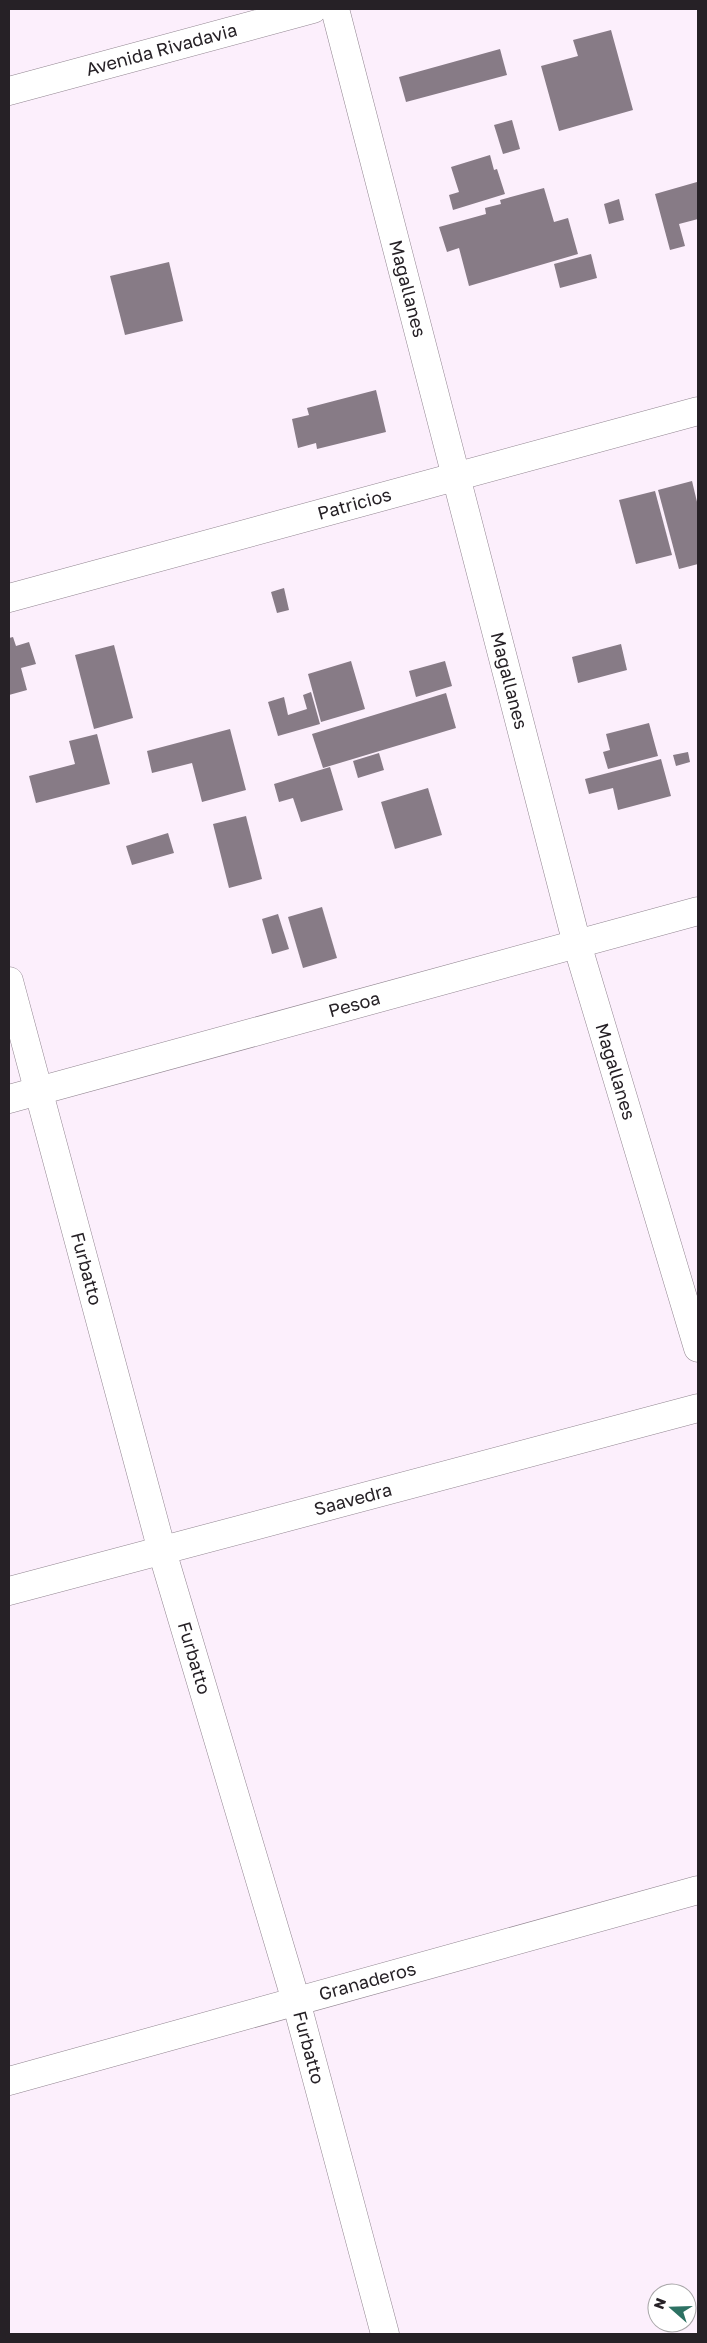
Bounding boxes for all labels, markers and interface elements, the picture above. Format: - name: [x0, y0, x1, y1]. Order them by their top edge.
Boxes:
- street label: Avenida Rivadavia: [83, 18, 239, 80]
- street label: Magallanes: [385, 238, 432, 340]
- street label: Patricios: [315, 483, 394, 524]
- street label: Magallanes: [487, 630, 533, 732]
- street label: Pesoa: [326, 986, 382, 1021]
- street label: Magallanes: [591, 1020, 641, 1122]
- street label: Furbatto: [67, 1230, 108, 1308]
- street label: Saavedra: [311, 1478, 394, 1520]
- street label: Furbatto: [174, 1619, 216, 1697]
- street label: Granaderos: [316, 1957, 418, 2005]
- street label: Furbatto: [289, 2008, 330, 2086]
- north arrow: [647, 2283, 697, 2333]
- text: N: [650, 2295, 669, 2311]

